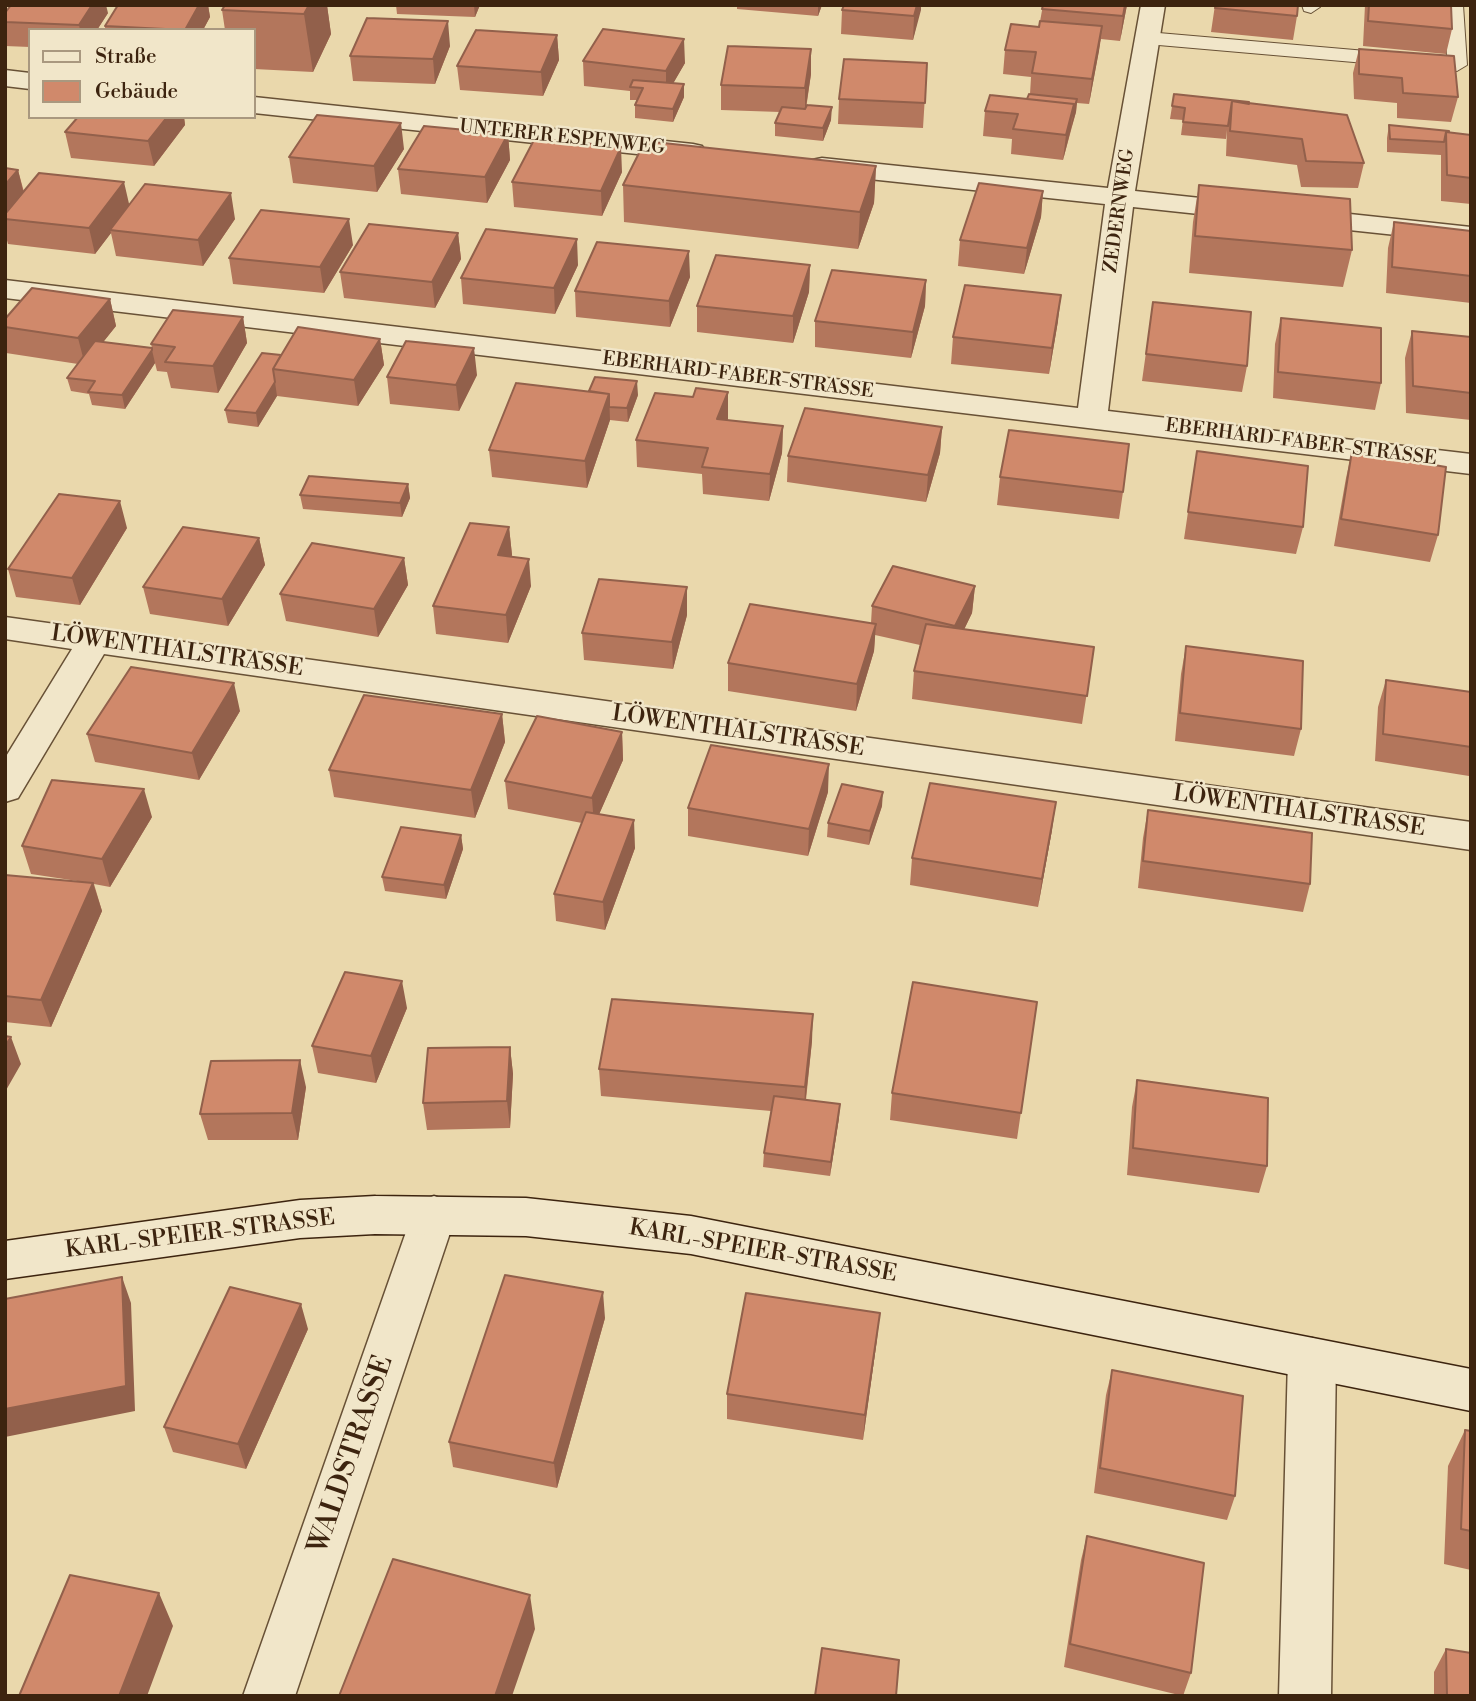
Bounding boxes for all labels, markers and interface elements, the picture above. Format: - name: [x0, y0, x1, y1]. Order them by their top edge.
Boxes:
- legend: [28, 28, 256, 119]
- text: Straße: [95, 44, 157, 70]
- text: Gebäude: [95, 79, 178, 105]
- street label: UNTERER ESPENWEG: [458, 116, 666, 160]
- street label: ZEDERNWEG: [1100, 148, 1140, 274]
- street label: EBERHARD-FABER-STRASSE: [601, 348, 875, 404]
- street label: EBERHARD-FABER-STRASSE: [1164, 415, 1438, 471]
- street label: LÖWENTHALSTRASSE: [49, 621, 305, 683]
- street label: LÖWENTHALSTRASSE: [610, 701, 866, 763]
- street label: LÖWENTHALSTRASSE: [1171, 781, 1427, 843]
- street label: KARL-SPEIER-STRASSE: [64, 1205, 336, 1265]
- street label: KARL-SPEIER-STRASSE: [627, 1215, 899, 1289]
- street label: WALDSTRASSE: [302, 1351, 402, 1559]

